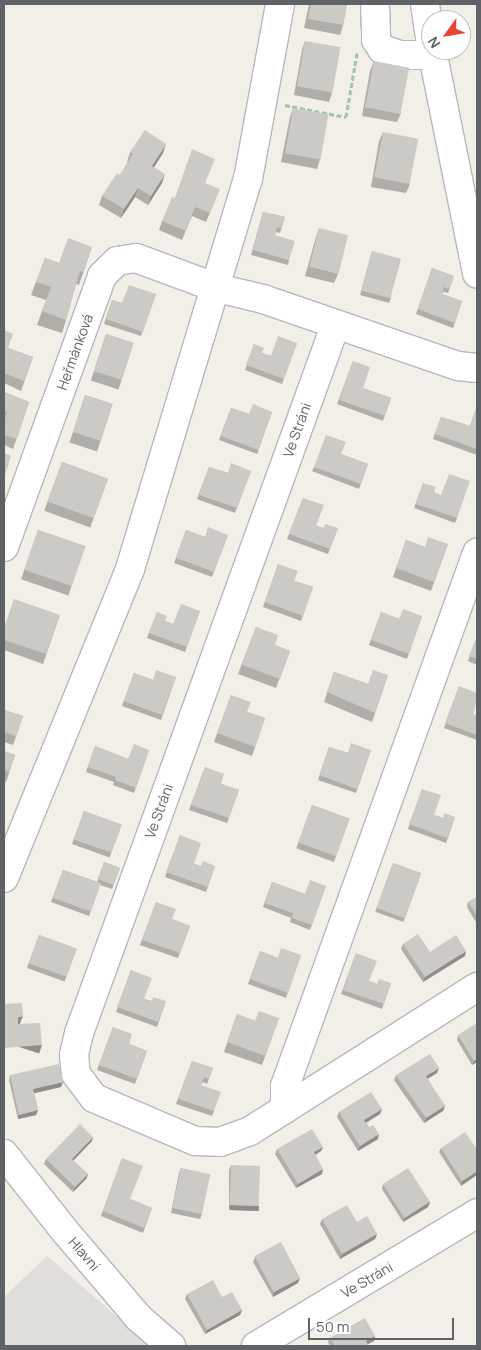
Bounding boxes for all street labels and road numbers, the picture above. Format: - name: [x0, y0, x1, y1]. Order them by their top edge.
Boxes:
- street label: Heřmánková: [53, 312, 97, 392]
- street label: Ve Stráni: [279, 400, 315, 460]
- street label: Ve Stráni: [141, 781, 177, 841]
- street label: Hlavní: [65, 1234, 103, 1274]
- street label: Ve Stráni: [338, 1258, 396, 1302]

